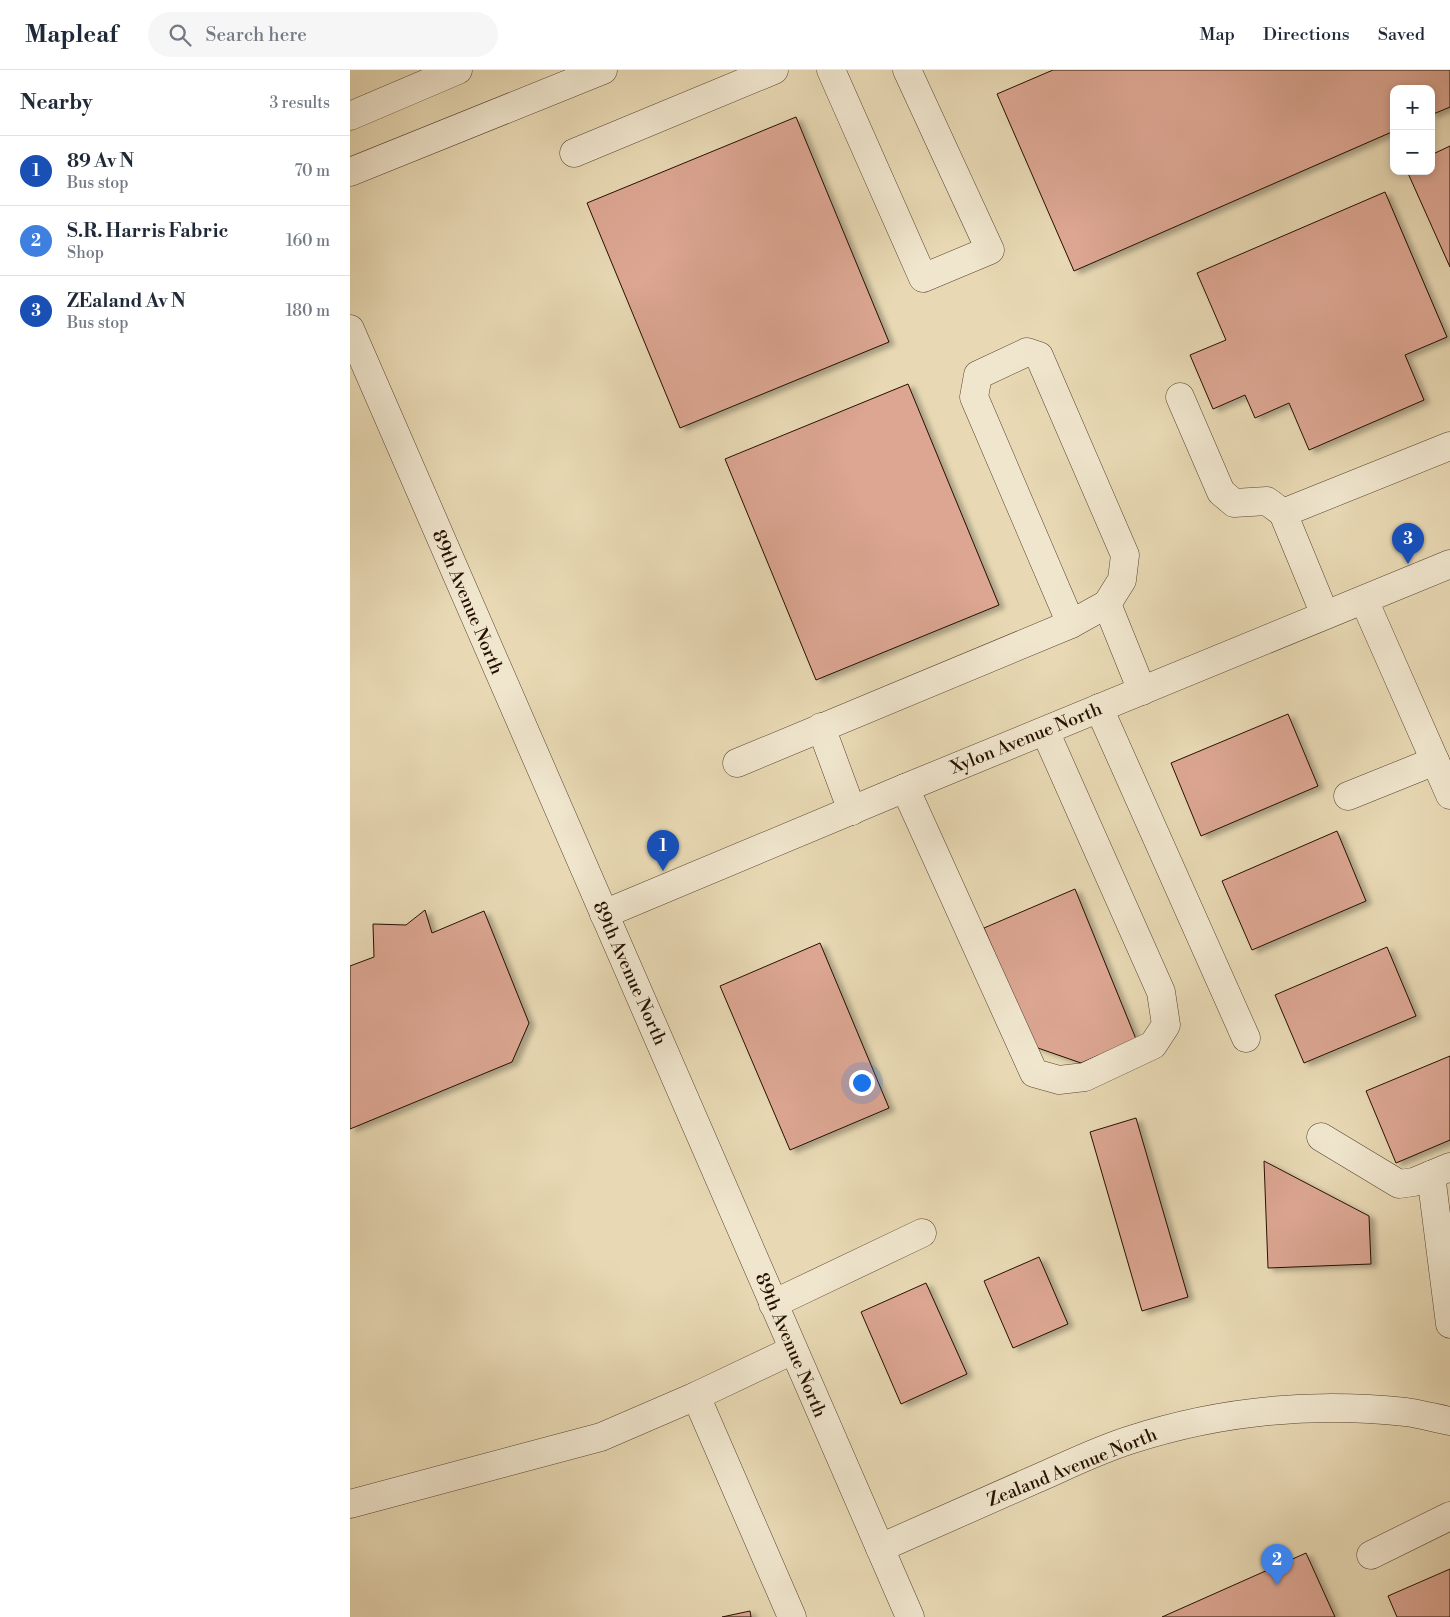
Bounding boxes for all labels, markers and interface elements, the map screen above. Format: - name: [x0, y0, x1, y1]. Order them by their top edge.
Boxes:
- search box: [148, 12, 498, 57]
- text: Mapleaf: [25, 20, 118, 50]
- icon: search: [166, 21, 194, 49]
- text: Search here: [206, 23, 307, 47]
- text: Map: [1199, 23, 1235, 46]
- text: Directions: [1263, 23, 1350, 46]
- text: Saved: [1378, 23, 1425, 46]
- map controls: [1390, 85, 1435, 175]
- button: +: [1390, 85, 1435, 130]
- text: Nearby: [20, 90, 93, 116]
- text: 3 results: [269, 93, 330, 113]
- button: −: [1390, 130, 1435, 175]
- text: 89 Av N: [67, 149, 134, 173]
- text: 1: [32, 161, 40, 181]
- text: 70 m: [294, 161, 330, 181]
- text: Bus stop: [67, 173, 129, 193]
- text: S.R. Harris Fabric: [67, 219, 228, 243]
- text: 2: [31, 231, 41, 251]
- text: 160 m: [286, 231, 330, 251]
- text: Shop: [67, 243, 104, 263]
- text: ZEaland Av N: [67, 289, 186, 313]
- text: 3: [31, 301, 41, 321]
- text: 180 m: [286, 301, 330, 321]
- text: Bus stop: [67, 313, 129, 333]
- pin: 3: [1392, 523, 1424, 564]
- street label: 89th Avenue North: [427, 526, 508, 678]
- street label: Xylon Avenue North: [946, 697, 1106, 780]
- pin: 1: [647, 830, 679, 871]
- street label: 89th Avenue North: [588, 898, 672, 1049]
- your location: [849, 1070, 875, 1096]
- street label: 89th Avenue North: [750, 1269, 831, 1421]
- street label: Zealand Avenue North: [984, 1423, 1161, 1512]
- pin: 2: [1261, 1544, 1293, 1585]

